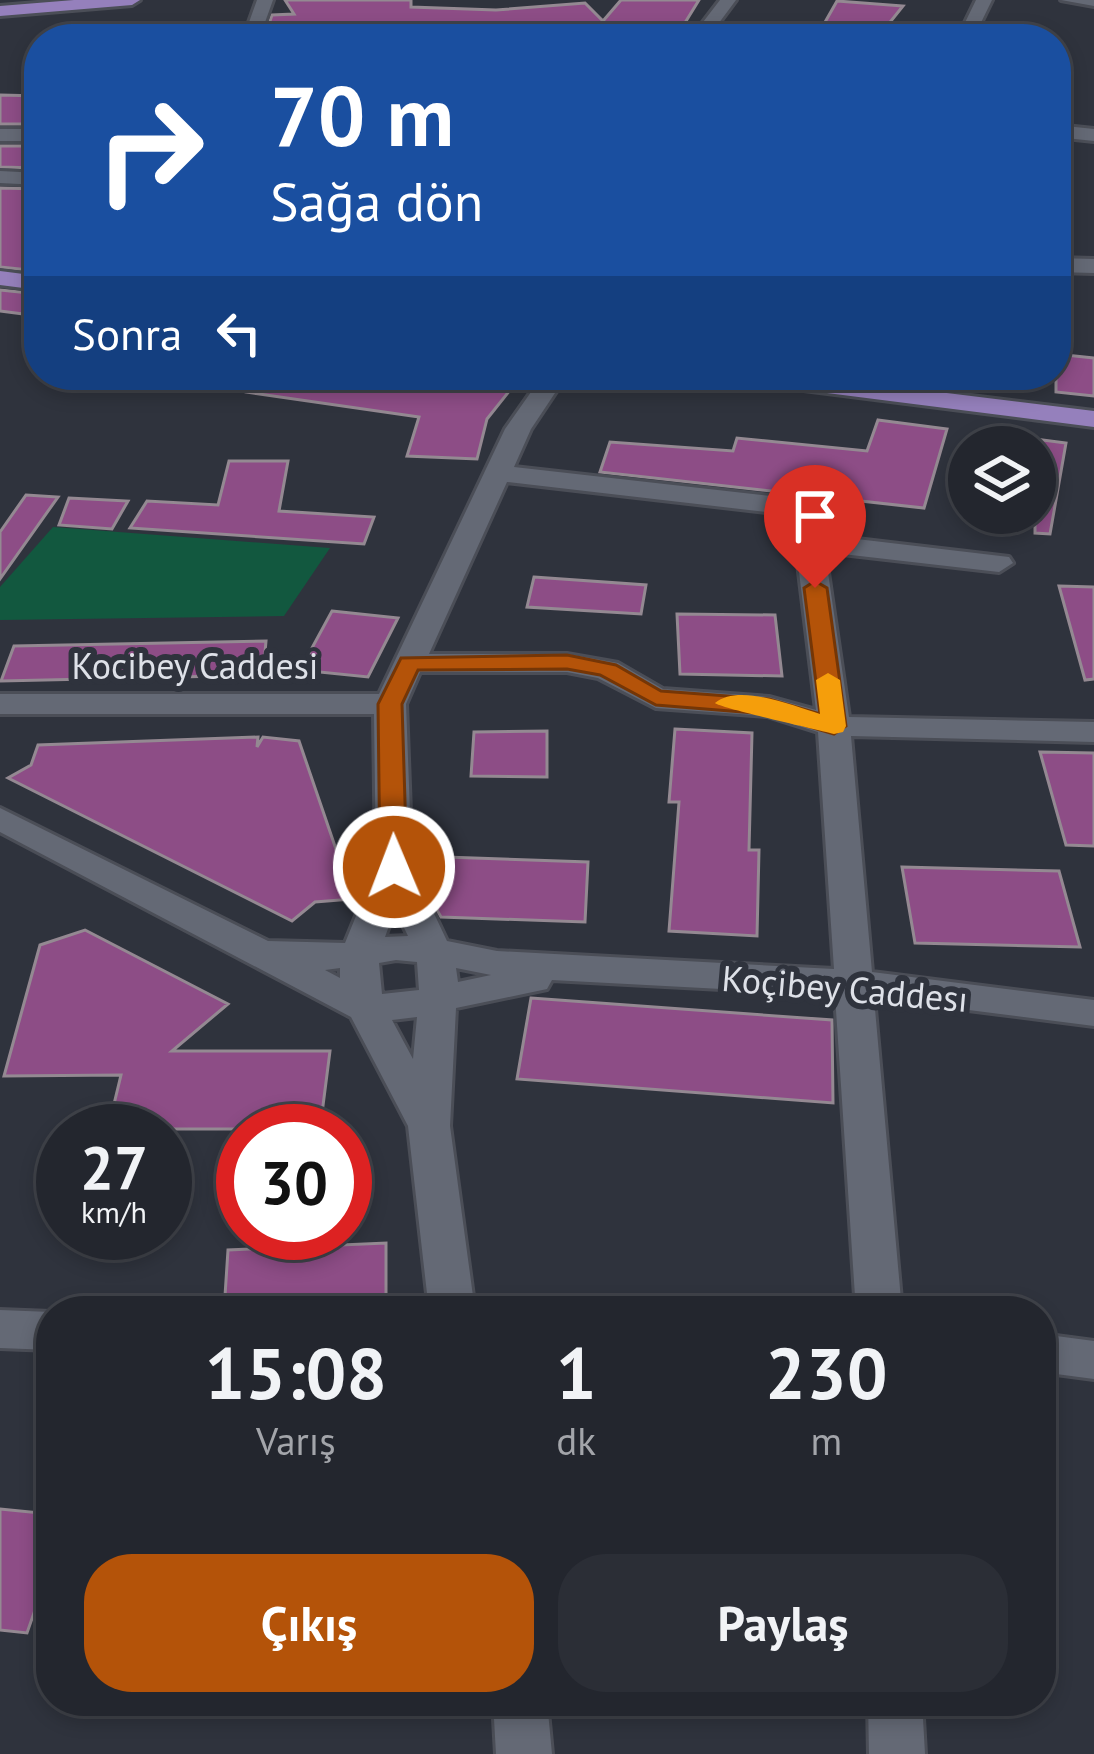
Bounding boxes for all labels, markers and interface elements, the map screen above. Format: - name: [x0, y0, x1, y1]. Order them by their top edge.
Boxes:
- text: 70 m: [270, 60, 454, 169]
- icon: right: [72, 72, 228, 228]
- text: Sağa dön: [270, 166, 483, 236]
- icon: left: [206, 300, 272, 366]
- text: Sonra: [72, 304, 182, 362]
- map controls: [948, 426, 1056, 534]
- button: layers: [948, 426, 1056, 534]
- pin: [764, 465, 866, 588]
- icon: arrive: [782, 483, 848, 549]
- street label: Kocibey Caddesi: [71, 642, 319, 689]
- position arrow: [331, 804, 457, 930]
- street label: Koçibey Caddesı: [720, 954, 970, 1022]
- speed limit sign: 30: [216, 1104, 372, 1260]
- text: 27: [80, 1128, 148, 1206]
- text: km/h: [81, 1192, 147, 1231]
- text: 15:08: [205, 1326, 387, 1419]
- text: 1: [556, 1326, 597, 1419]
- text: 230: [765, 1326, 887, 1419]
- text: Varış: [256, 1415, 336, 1466]
- text: dk: [556, 1415, 596, 1466]
- text: m: [810, 1415, 842, 1466]
- button: Çıkış: [84, 1554, 534, 1692]
- button: Paylaş: [558, 1554, 1008, 1692]

